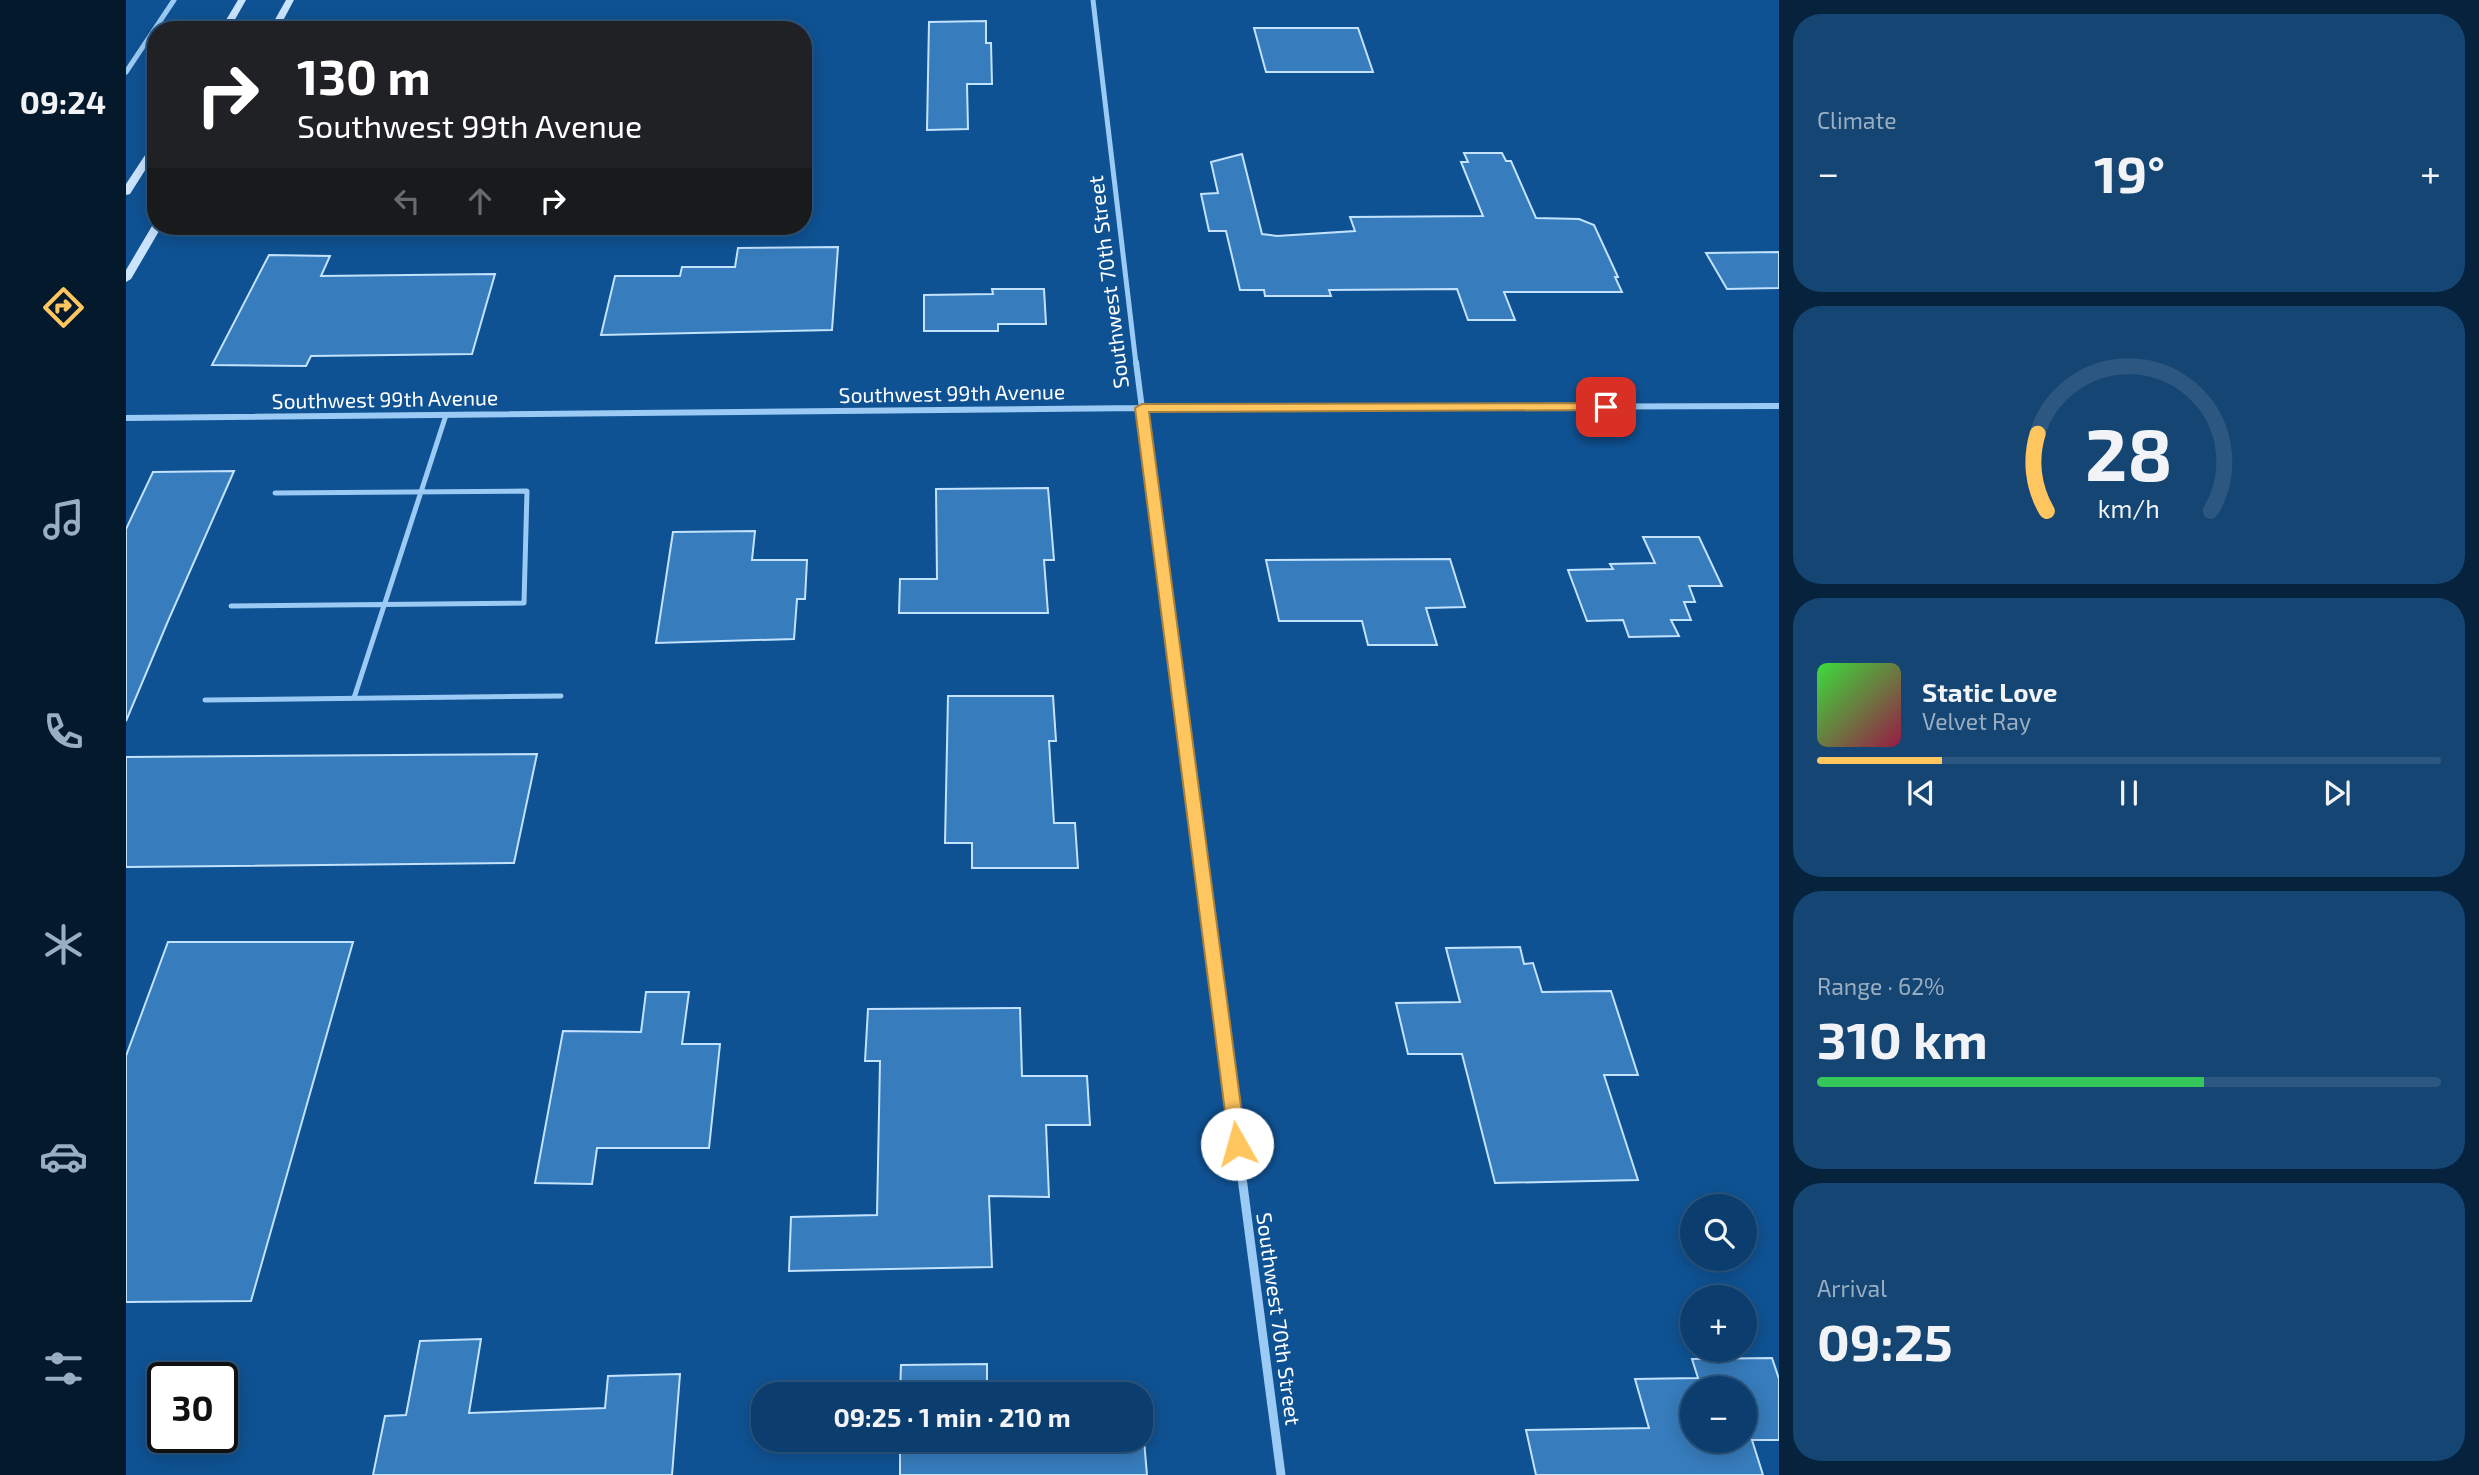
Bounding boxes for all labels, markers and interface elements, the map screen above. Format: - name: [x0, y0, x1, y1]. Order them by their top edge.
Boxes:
- text: 130 m: [297, 46, 431, 105]
- icon: right: [182, 49, 273, 140]
- text: 09:24: [20, 82, 106, 120]
- text: Southwest 99th Avenue: [297, 106, 642, 144]
- text: Climate: [1817, 106, 1897, 134]
- text: 19°: [2094, 141, 2165, 203]
- text: −: [1817, 149, 1839, 195]
- text: +: [2420, 149, 2441, 195]
- street label: Southwest 70th Street: [1082, 174, 1133, 390]
- icon: left: [388, 182, 426, 220]
- icon: ahead: [461, 182, 499, 220]
- icon: right: [534, 182, 572, 220]
- icon: directions: [39, 283, 88, 332]
- pin: [1576, 377, 1636, 437]
- street label: Southwest 99th Avenue: [839, 378, 1065, 407]
- street label: Southwest 99th Avenue: [272, 384, 498, 413]
- icon: arrive: [1587, 388, 1625, 426]
- text: 28: [2085, 409, 2173, 497]
- text: km/h: [2098, 493, 2160, 523]
- icon: music: [39, 495, 88, 544]
- text: Static Love: [1922, 676, 2058, 707]
- icon: phone: [39, 707, 88, 756]
- text: Velvet Ray: [1922, 707, 2031, 735]
- icon: previous: [1902, 774, 1940, 812]
- icon: pause: [2110, 774, 2148, 812]
- icon: next: [2318, 774, 2356, 812]
- icon: climate: [39, 920, 88, 969]
- text: Range · 62%: [1817, 972, 1945, 1000]
- text: 310 km: [1817, 1007, 1988, 1069]
- position arrow: [1200, 1107, 1274, 1181]
- icon: car: [39, 1132, 88, 1181]
- map controls: [1680, 1194, 1757, 1453]
- button: search: [1680, 1194, 1757, 1271]
- street label: Southwest 70th Street: [1252, 1211, 1307, 1427]
- text: Arrival: [1817, 1274, 1887, 1302]
- button: +: [1680, 1285, 1757, 1362]
- text: 09:25: [1817, 1309, 1953, 1371]
- icon: filters: [39, 1344, 88, 1393]
- speed limit sign: 30: [147, 1362, 238, 1453]
- button: −: [1680, 1376, 1757, 1453]
- text: 09:25 · 1 min · 210 m: [833, 1401, 1071, 1432]

